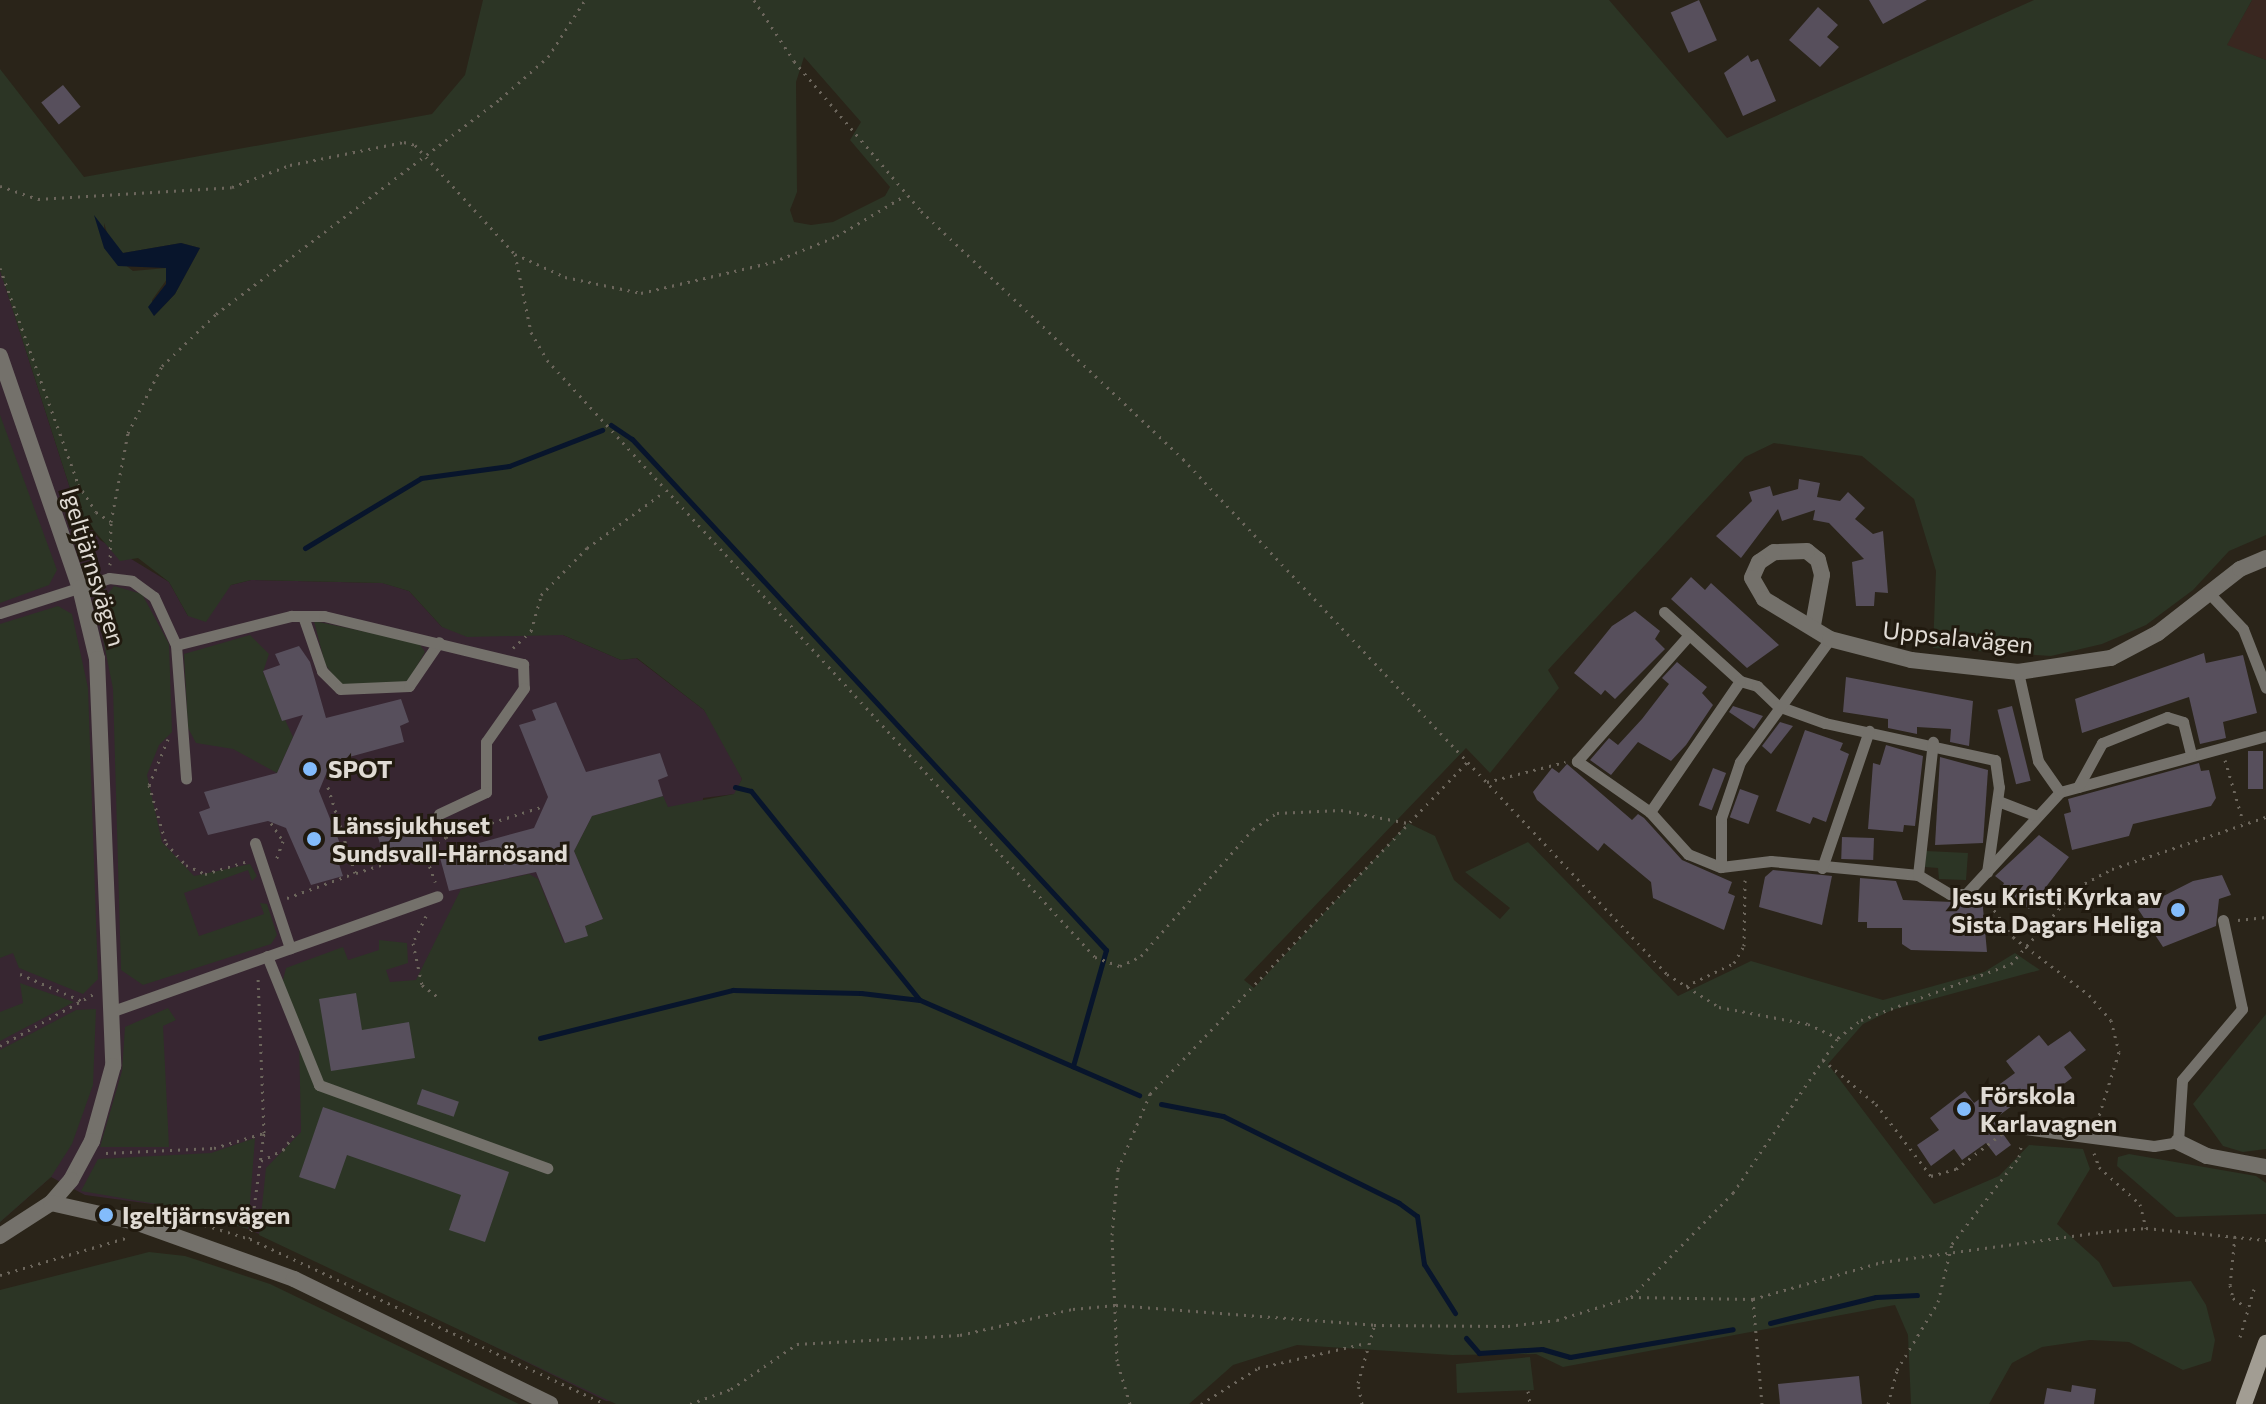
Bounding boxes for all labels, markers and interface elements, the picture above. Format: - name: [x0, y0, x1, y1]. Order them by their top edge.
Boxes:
- street label: Igeltjärnsvägen: [56, 484, 132, 650]
- street label: Uppsalavägen: [1881, 615, 2035, 659]
- place label: SPOT: [328, 755, 393, 783]
- marker: SPOT: [299, 758, 321, 780]
- place label: Länssjukhuset Sundsvall-Härnösand: [332, 811, 568, 867]
- marker: Länssjukhuset Sundsvall-Härnösand: [303, 828, 325, 850]
- place label: Jesu Kristi Kyrka av Sista Dagars Heliga: [1951, 882, 2162, 938]
- marker: Jesu Kristi Kyrka av Sista Dagars Heliga: [2169, 901, 2187, 919]
- place label: Förskola Karlavagnen: [1980, 1081, 2117, 1137]
- marker: Förskola Karlavagnen: [1955, 1100, 1973, 1118]
- place label: Igeltjärnsvägen: [122, 1201, 290, 1229]
- marker: Igeltjärnsvägen: [97, 1206, 115, 1224]

